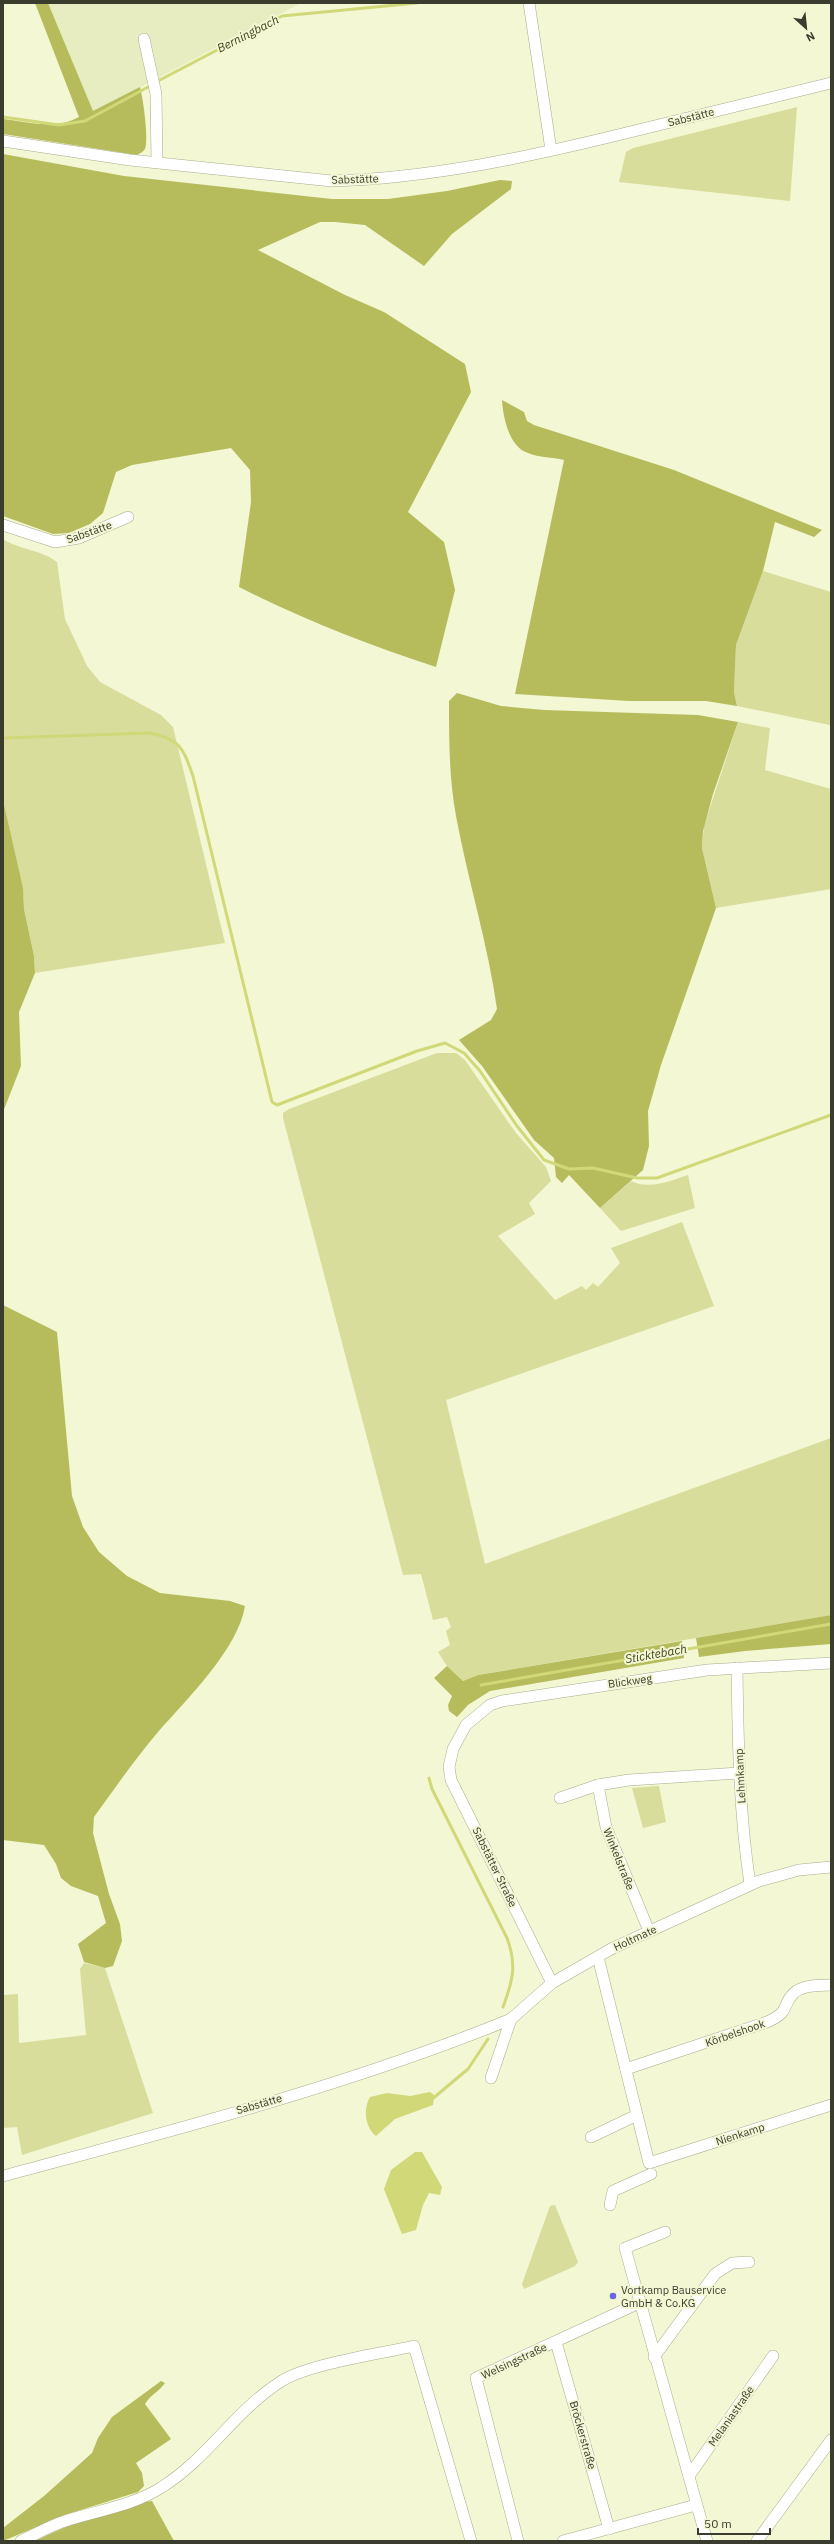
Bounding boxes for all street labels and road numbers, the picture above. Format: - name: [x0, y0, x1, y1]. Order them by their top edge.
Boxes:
- street label: Sabstätte: [666, 104, 716, 130]
- street label: Sabstätte: [331, 171, 379, 187]
- street label: Sabstätte: [64, 518, 114, 546]
- street label: Blickweg: [607, 1671, 653, 1691]
- street label: Lehmkamp: [732, 1748, 748, 1804]
- street label: Sabstätter Straße: [470, 1825, 520, 1909]
- street label: Winkelstraße: [600, 1826, 638, 1892]
- street label: Holtmate: [611, 1922, 659, 1954]
- street label: Körbelshook: [703, 2016, 767, 2050]
- street label: Sabstätte: [234, 2091, 284, 2117]
- street label: Nienkamp: [714, 2120, 766, 2148]
- street label: Welsingstraße: [479, 2340, 549, 2382]
- street label: Melaniastraße: [705, 2383, 757, 2449]
- street label: Bröckerstraße: [567, 2399, 599, 2471]

